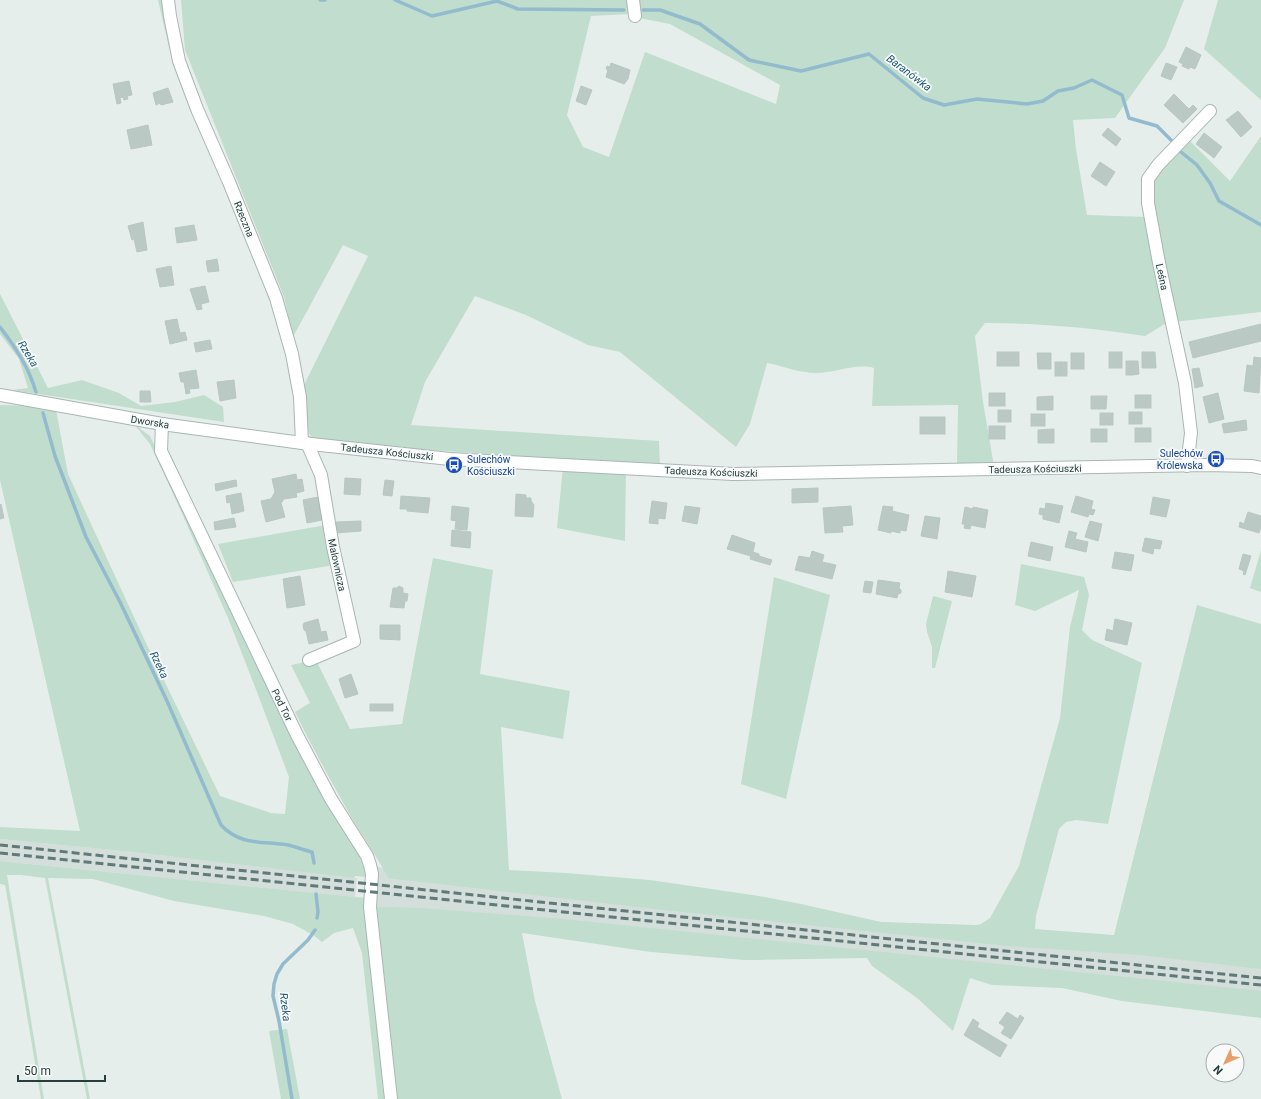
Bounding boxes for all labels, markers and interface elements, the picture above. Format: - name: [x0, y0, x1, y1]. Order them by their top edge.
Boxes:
- water label: Baranówka: [884, 52, 934, 94]
- street label: Rzeczna: [232, 200, 256, 238]
- street label: Leśna: [1154, 263, 1170, 291]
- water label: Rzeka: [15, 338, 41, 370]
- street label: Dworska: [130, 414, 170, 430]
- street label: Tadeusza Kościuszki: [340, 442, 434, 462]
- place label: Sulechów Królewska: [1157, 448, 1203, 471]
- bus stop icon: Sulechów Królewska: [1206, 449, 1226, 469]
- place label: Sulechów Kościuszki: [467, 454, 515, 477]
- bus stop icon: Sulechów Kościuszki: [444, 455, 464, 475]
- street label: Tadeusza Kościuszki: [988, 463, 1082, 475]
- street label: Tadeusza Kościuszki: [664, 465, 758, 479]
- street label: Malownicza: [326, 538, 348, 592]
- water label: Rzeka: [147, 649, 171, 681]
- street label: Pod Tor: [270, 687, 295, 723]
- water label: Rzeka: [277, 992, 293, 1022]
- north arrow: [1205, 1043, 1245, 1083]
- scale bar: [18, 1057, 105, 1083]
- text: N: [1211, 1062, 1226, 1077]
- text: 50 m: [24, 1064, 51, 1078]

